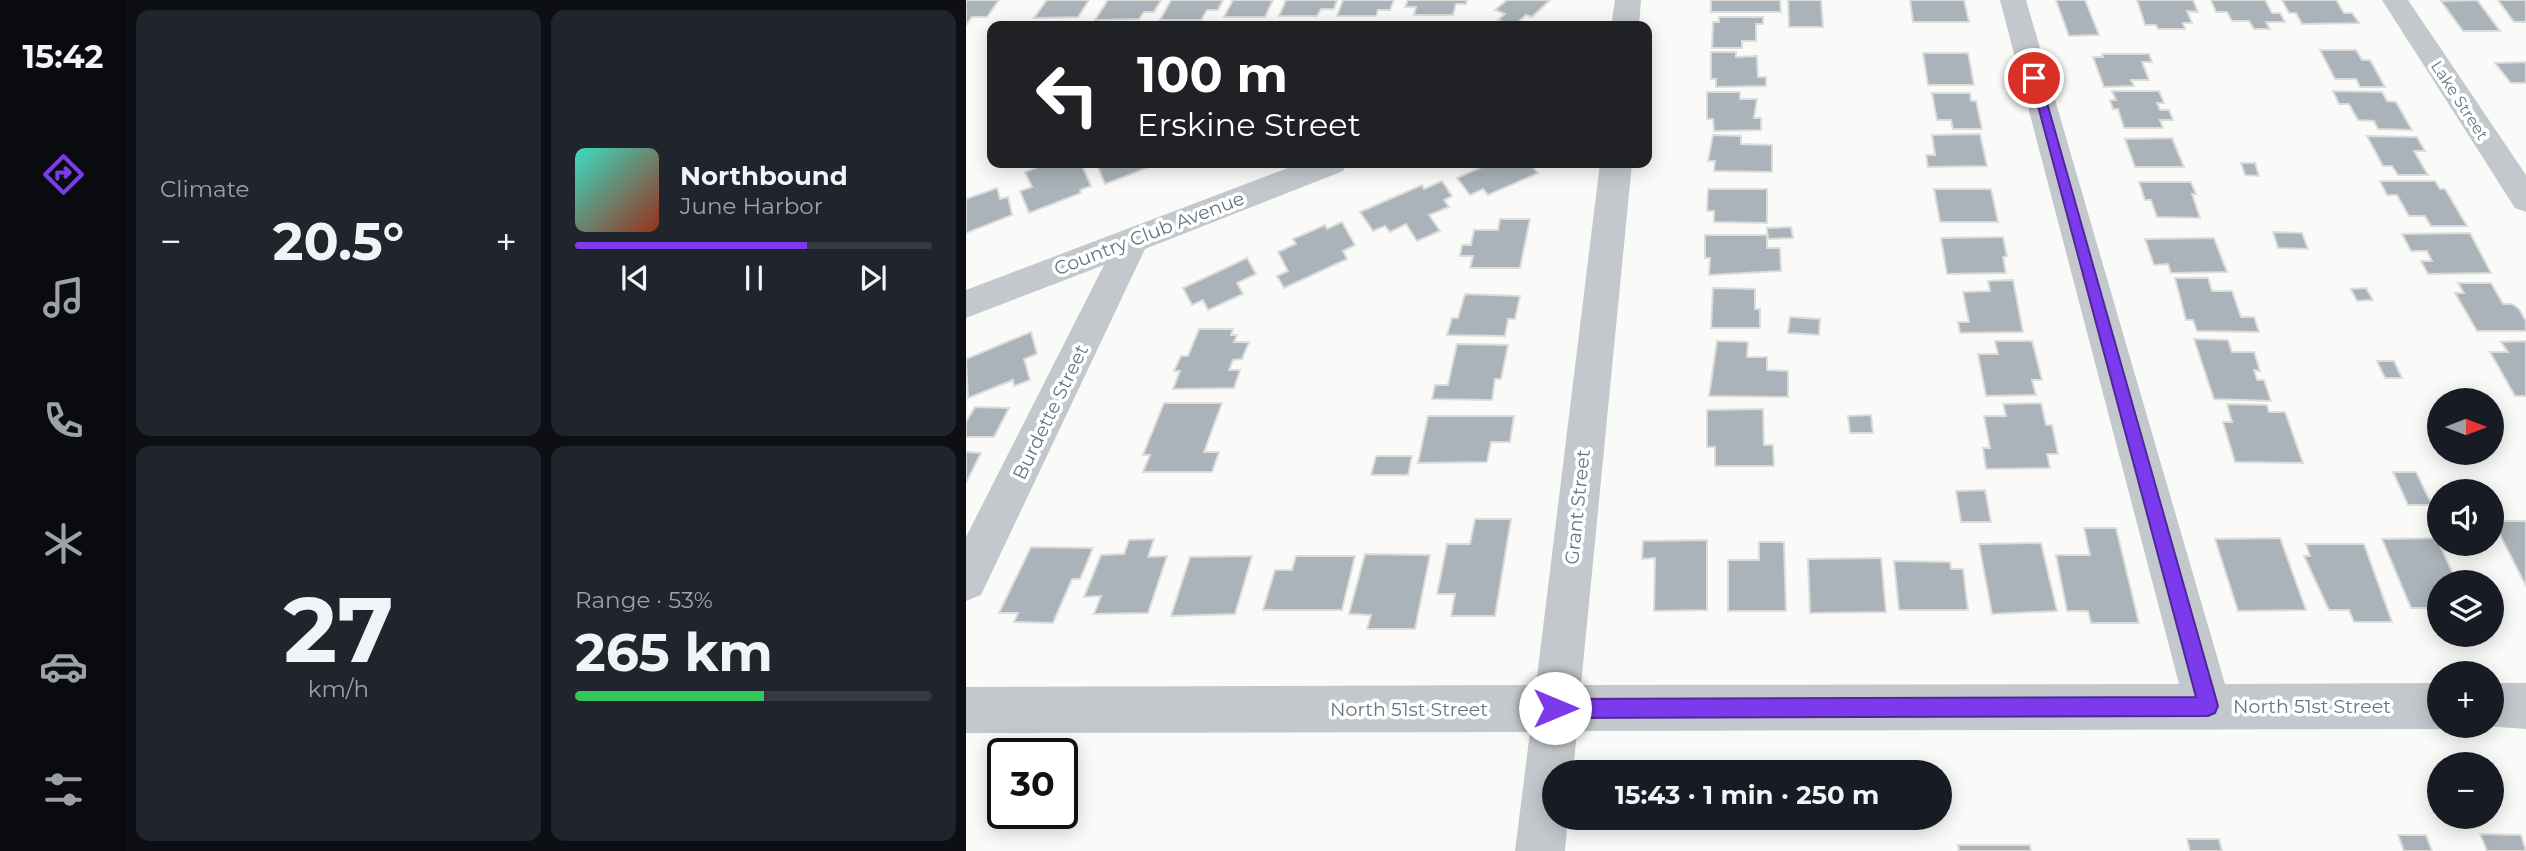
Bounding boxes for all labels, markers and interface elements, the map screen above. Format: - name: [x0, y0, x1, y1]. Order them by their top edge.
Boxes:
- text: 15:42: [23, 37, 103, 76]
- text: 100 m: [1137, 45, 1288, 104]
- pin: [2004, 48, 2064, 108]
- icon: left: [1022, 49, 1113, 140]
- street label: Lake Street: [2427, 57, 2492, 144]
- icon: arrive: [2015, 59, 2053, 97]
- text: Erskine Street: [1137, 105, 1361, 144]
- icon: directions: [39, 150, 88, 199]
- text: Northbound: [680, 160, 848, 192]
- text: Climate: [160, 175, 249, 203]
- street label: Country Club Avenue: [1051, 187, 1248, 280]
- text: June Harbor: [680, 192, 823, 220]
- text: 20.5°: [273, 210, 404, 273]
- text: −: [160, 218, 182, 265]
- text: +: [495, 218, 517, 265]
- icon: previous: [616, 259, 654, 297]
- icon: pause: [735, 259, 773, 297]
- icon: next: [854, 259, 892, 297]
- icon: music: [39, 273, 88, 322]
- street label: Burdette Street: [1008, 341, 1093, 484]
- north arrow: [2427, 388, 2504, 466]
- map controls: [2427, 388, 2504, 829]
- icon: phone: [39, 396, 88, 445]
- street label: Grant Street: [1560, 448, 1595, 566]
- button: sound: [2427, 479, 2504, 556]
- icon: climate: [39, 519, 88, 568]
- button: layers: [2427, 570, 2504, 647]
- text: 27: [283, 574, 394, 685]
- text: Range · 53%: [575, 586, 713, 614]
- text: 265 km: [575, 621, 773, 684]
- icon: car: [39, 642, 88, 691]
- button: +: [2427, 661, 2504, 738]
- position arrow: [1518, 671, 1592, 745]
- text: km/h: [308, 675, 369, 703]
- street label: North 51st Street: [2233, 695, 2391, 718]
- street label: North 51st Street: [1330, 698, 1488, 721]
- speed limit sign: 30: [987, 738, 1078, 829]
- button: −: [2427, 752, 2504, 829]
- icon: filters: [39, 765, 88, 814]
- text: 15:43 · 1 min · 250 m: [1615, 779, 1879, 811]

